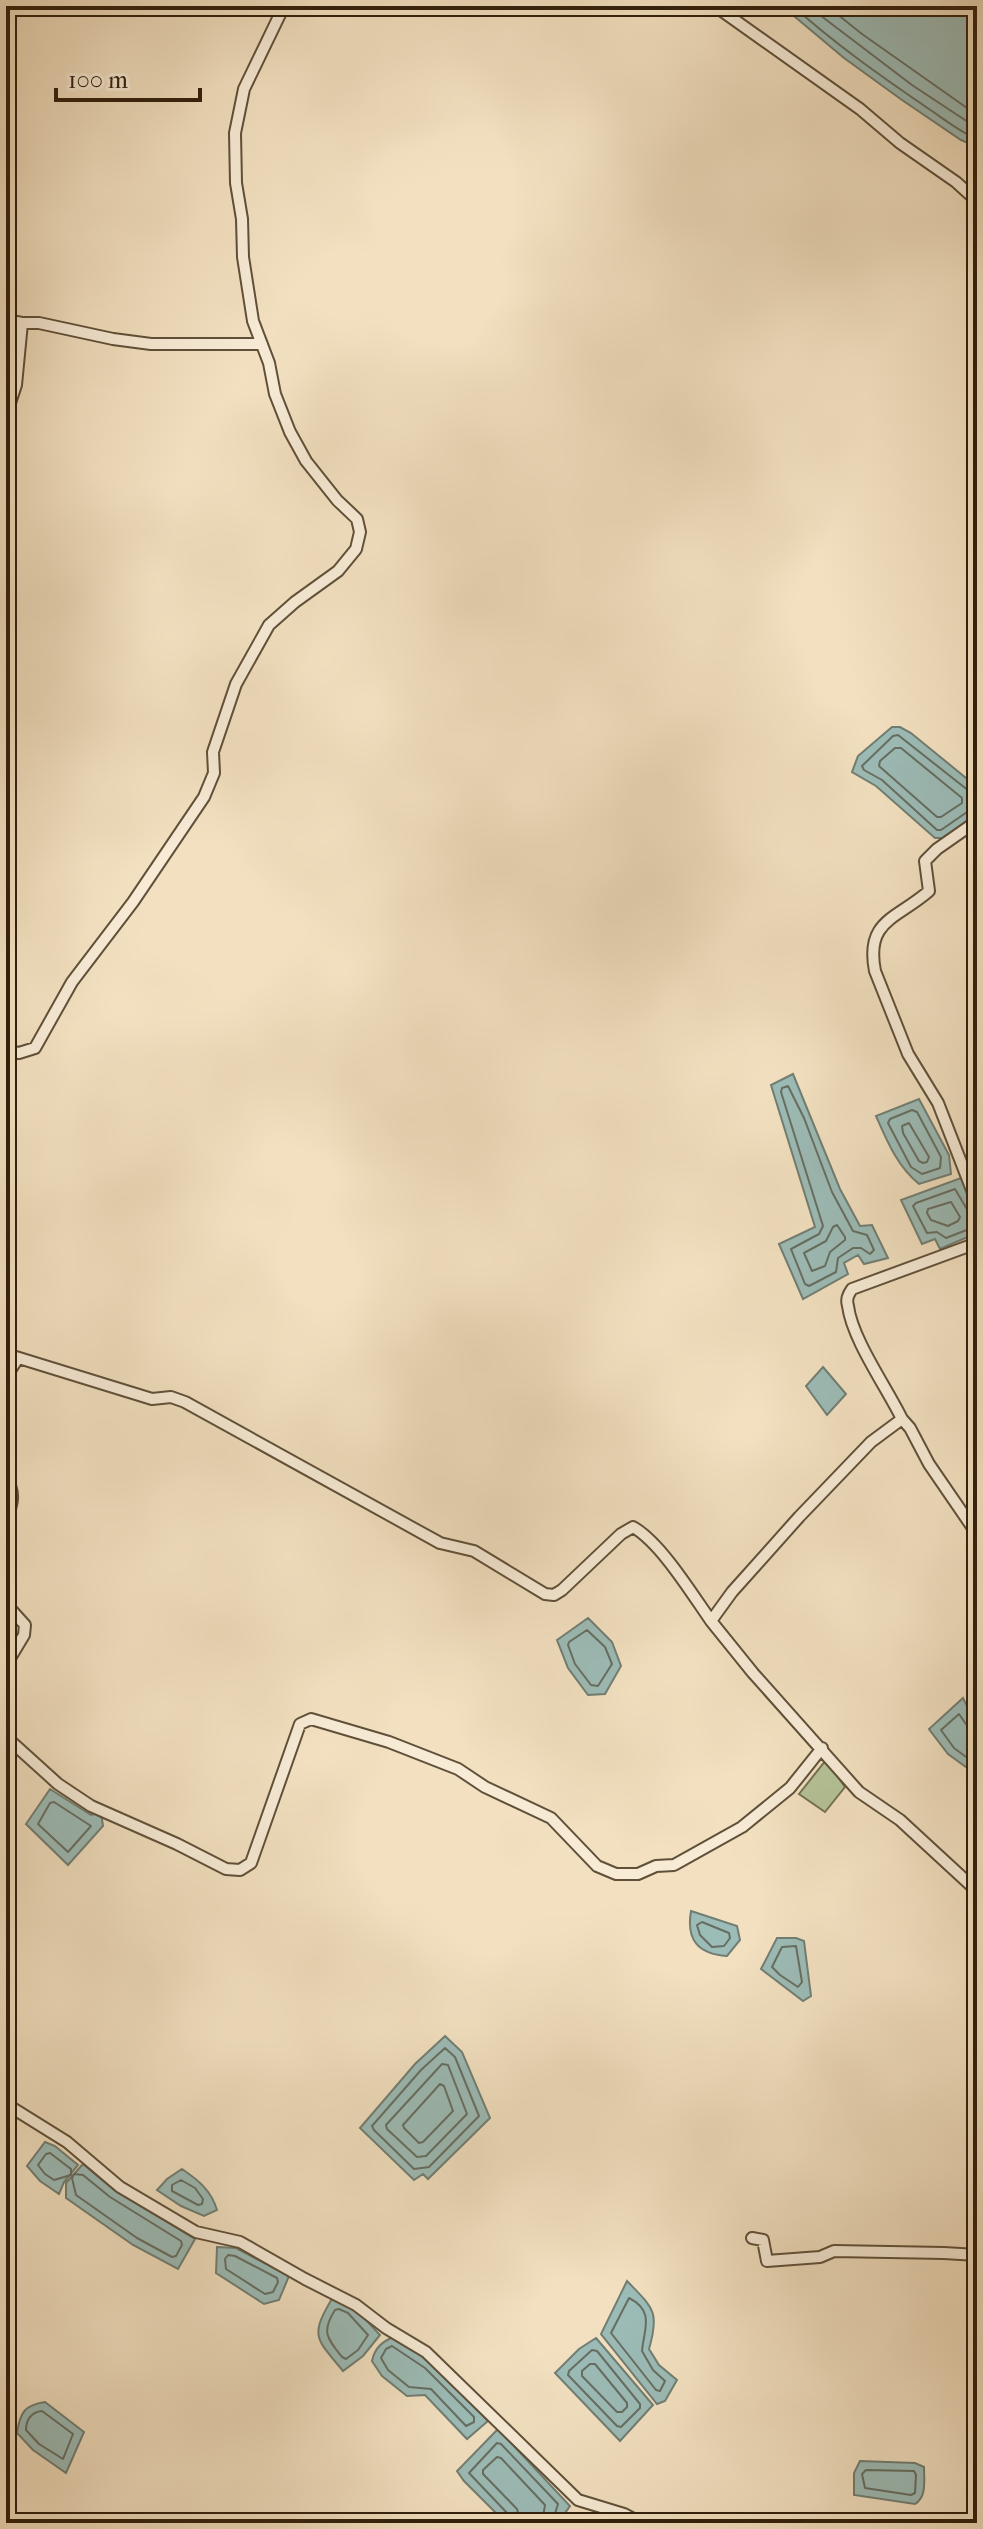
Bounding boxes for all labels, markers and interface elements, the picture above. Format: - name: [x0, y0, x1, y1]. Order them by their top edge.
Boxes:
- scale bar: [56, 52, 200, 102]
- text: 100 m: [68, 66, 128, 94]

